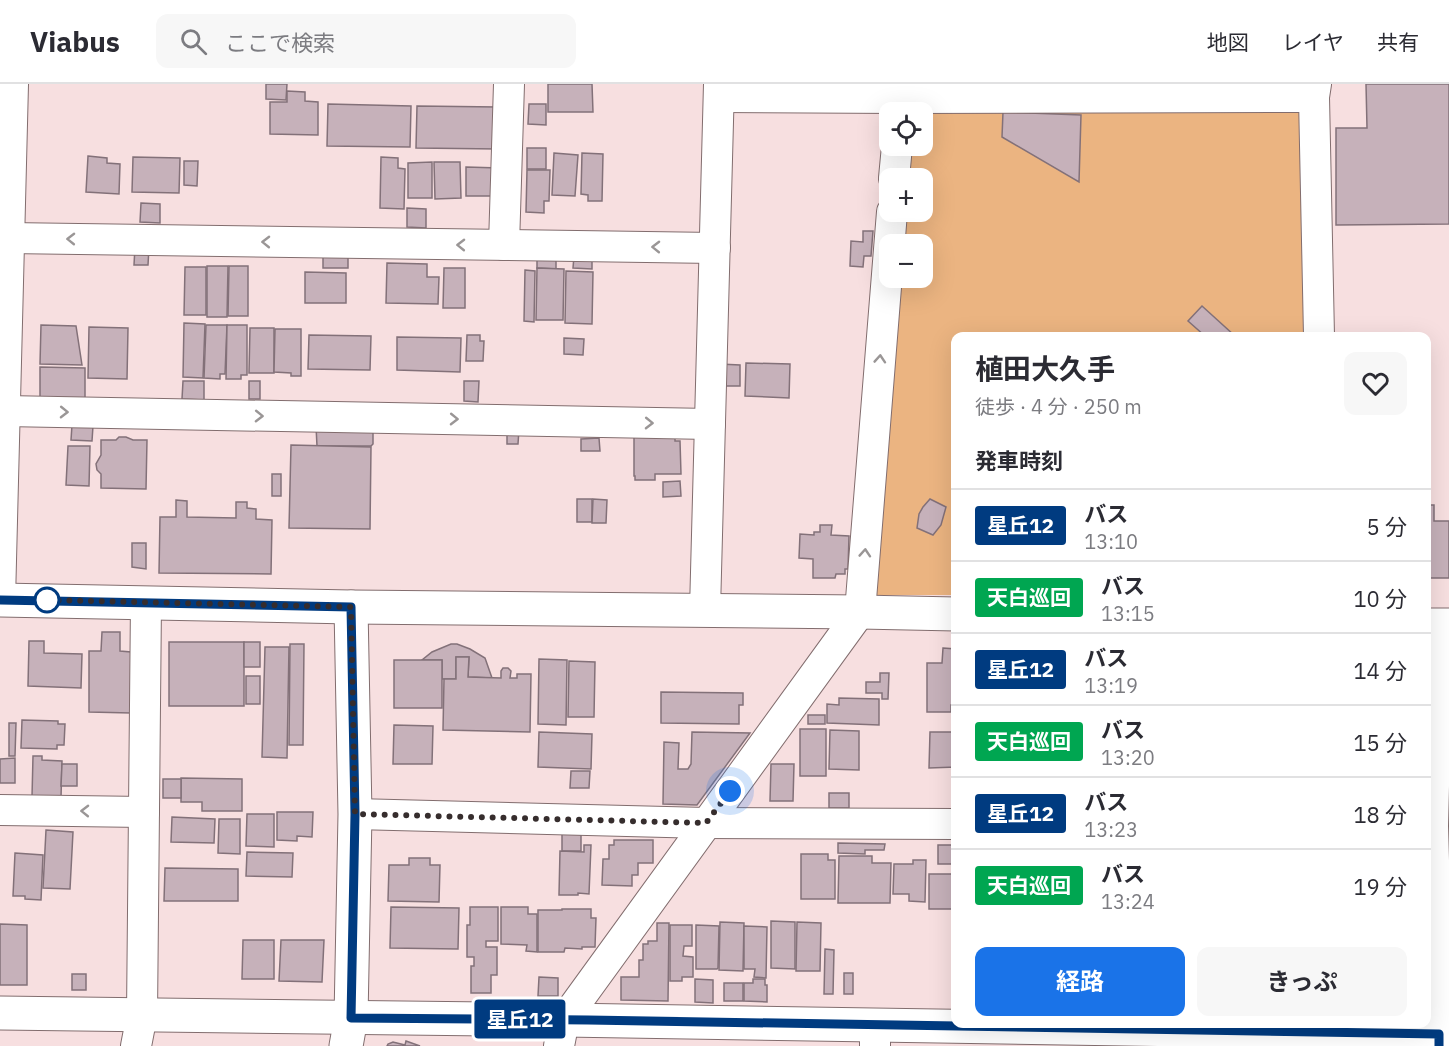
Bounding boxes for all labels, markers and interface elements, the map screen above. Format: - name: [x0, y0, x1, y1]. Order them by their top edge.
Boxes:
- search box: [156, 14, 576, 68]
- text: Viabus: [30, 23, 120, 60]
- icon: search: [177, 25, 210, 58]
- text: ここで検索: [225, 28, 335, 57]
- text: 地図: [1207, 28, 1249, 56]
- text: レイヤ: [1282, 28, 1344, 56]
- text: 共有: [1377, 28, 1419, 56]
- map controls: [879, 102, 933, 288]
- button: locate: [879, 102, 933, 156]
- button: +: [879, 168, 933, 222]
- one-way arrow: [67, 233, 76, 245]
- button: −: [879, 234, 933, 288]
- one-way arrow: [262, 236, 271, 248]
- one-way arrow: [457, 239, 466, 251]
- one-way arrow: [652, 241, 661, 253]
- text: 植田大久手: [975, 350, 1115, 387]
- button: heart: [1344, 352, 1407, 415]
- one-way arrow: [873, 354, 886, 364]
- text: 徒歩 · 4 分 · 250 m: [975, 393, 1142, 420]
- one-way arrow: [59, 406, 68, 418]
- one-way arrow: [254, 410, 263, 422]
- one-way arrow: [449, 413, 458, 426]
- one-way arrow: [644, 417, 653, 429]
- text: 発車時刻: [975, 446, 1063, 475]
- text: バス: [1084, 499, 1128, 528]
- text: 星丘12: [987, 511, 1054, 539]
- text: 5 分: [1367, 512, 1407, 541]
- text: 13:10: [1084, 528, 1138, 555]
- one-way arrow: [858, 549, 871, 558]
- text: バス: [1101, 571, 1145, 600]
- text: 天白巡回: [987, 583, 1071, 611]
- text: 10 分: [1353, 584, 1407, 613]
- unlabelled marker: [34, 587, 60, 613]
- text: 13:15: [1101, 600, 1155, 627]
- text: バス: [1084, 643, 1128, 672]
- text: 星丘12: [987, 655, 1054, 683]
- text: 14 分: [1353, 656, 1407, 685]
- text: 13:19: [1084, 672, 1138, 699]
- text: バス: [1101, 715, 1145, 744]
- text: 天白巡回: [987, 727, 1071, 755]
- text: 15 分: [1353, 728, 1407, 757]
- text: 13:20: [1101, 744, 1155, 771]
- your location: [715, 776, 745, 806]
- text: バス: [1084, 787, 1128, 816]
- text: 星丘12: [987, 799, 1054, 827]
- text: 18 分: [1353, 800, 1407, 829]
- one-way arrow: [81, 805, 90, 817]
- text: 13:23: [1084, 816, 1138, 843]
- text: バス: [1101, 859, 1145, 888]
- text: 天白巡回: [987, 871, 1071, 899]
- text: 19 分: [1353, 872, 1407, 901]
- text: 13:24: [1101, 888, 1155, 915]
- button: 経路: [975, 947, 1185, 1016]
- button: きっぷ: [1197, 947, 1407, 1016]
- line badge: 星丘12: [478, 1000, 562, 1038]
- text: 星丘12: [486, 1005, 554, 1033]

